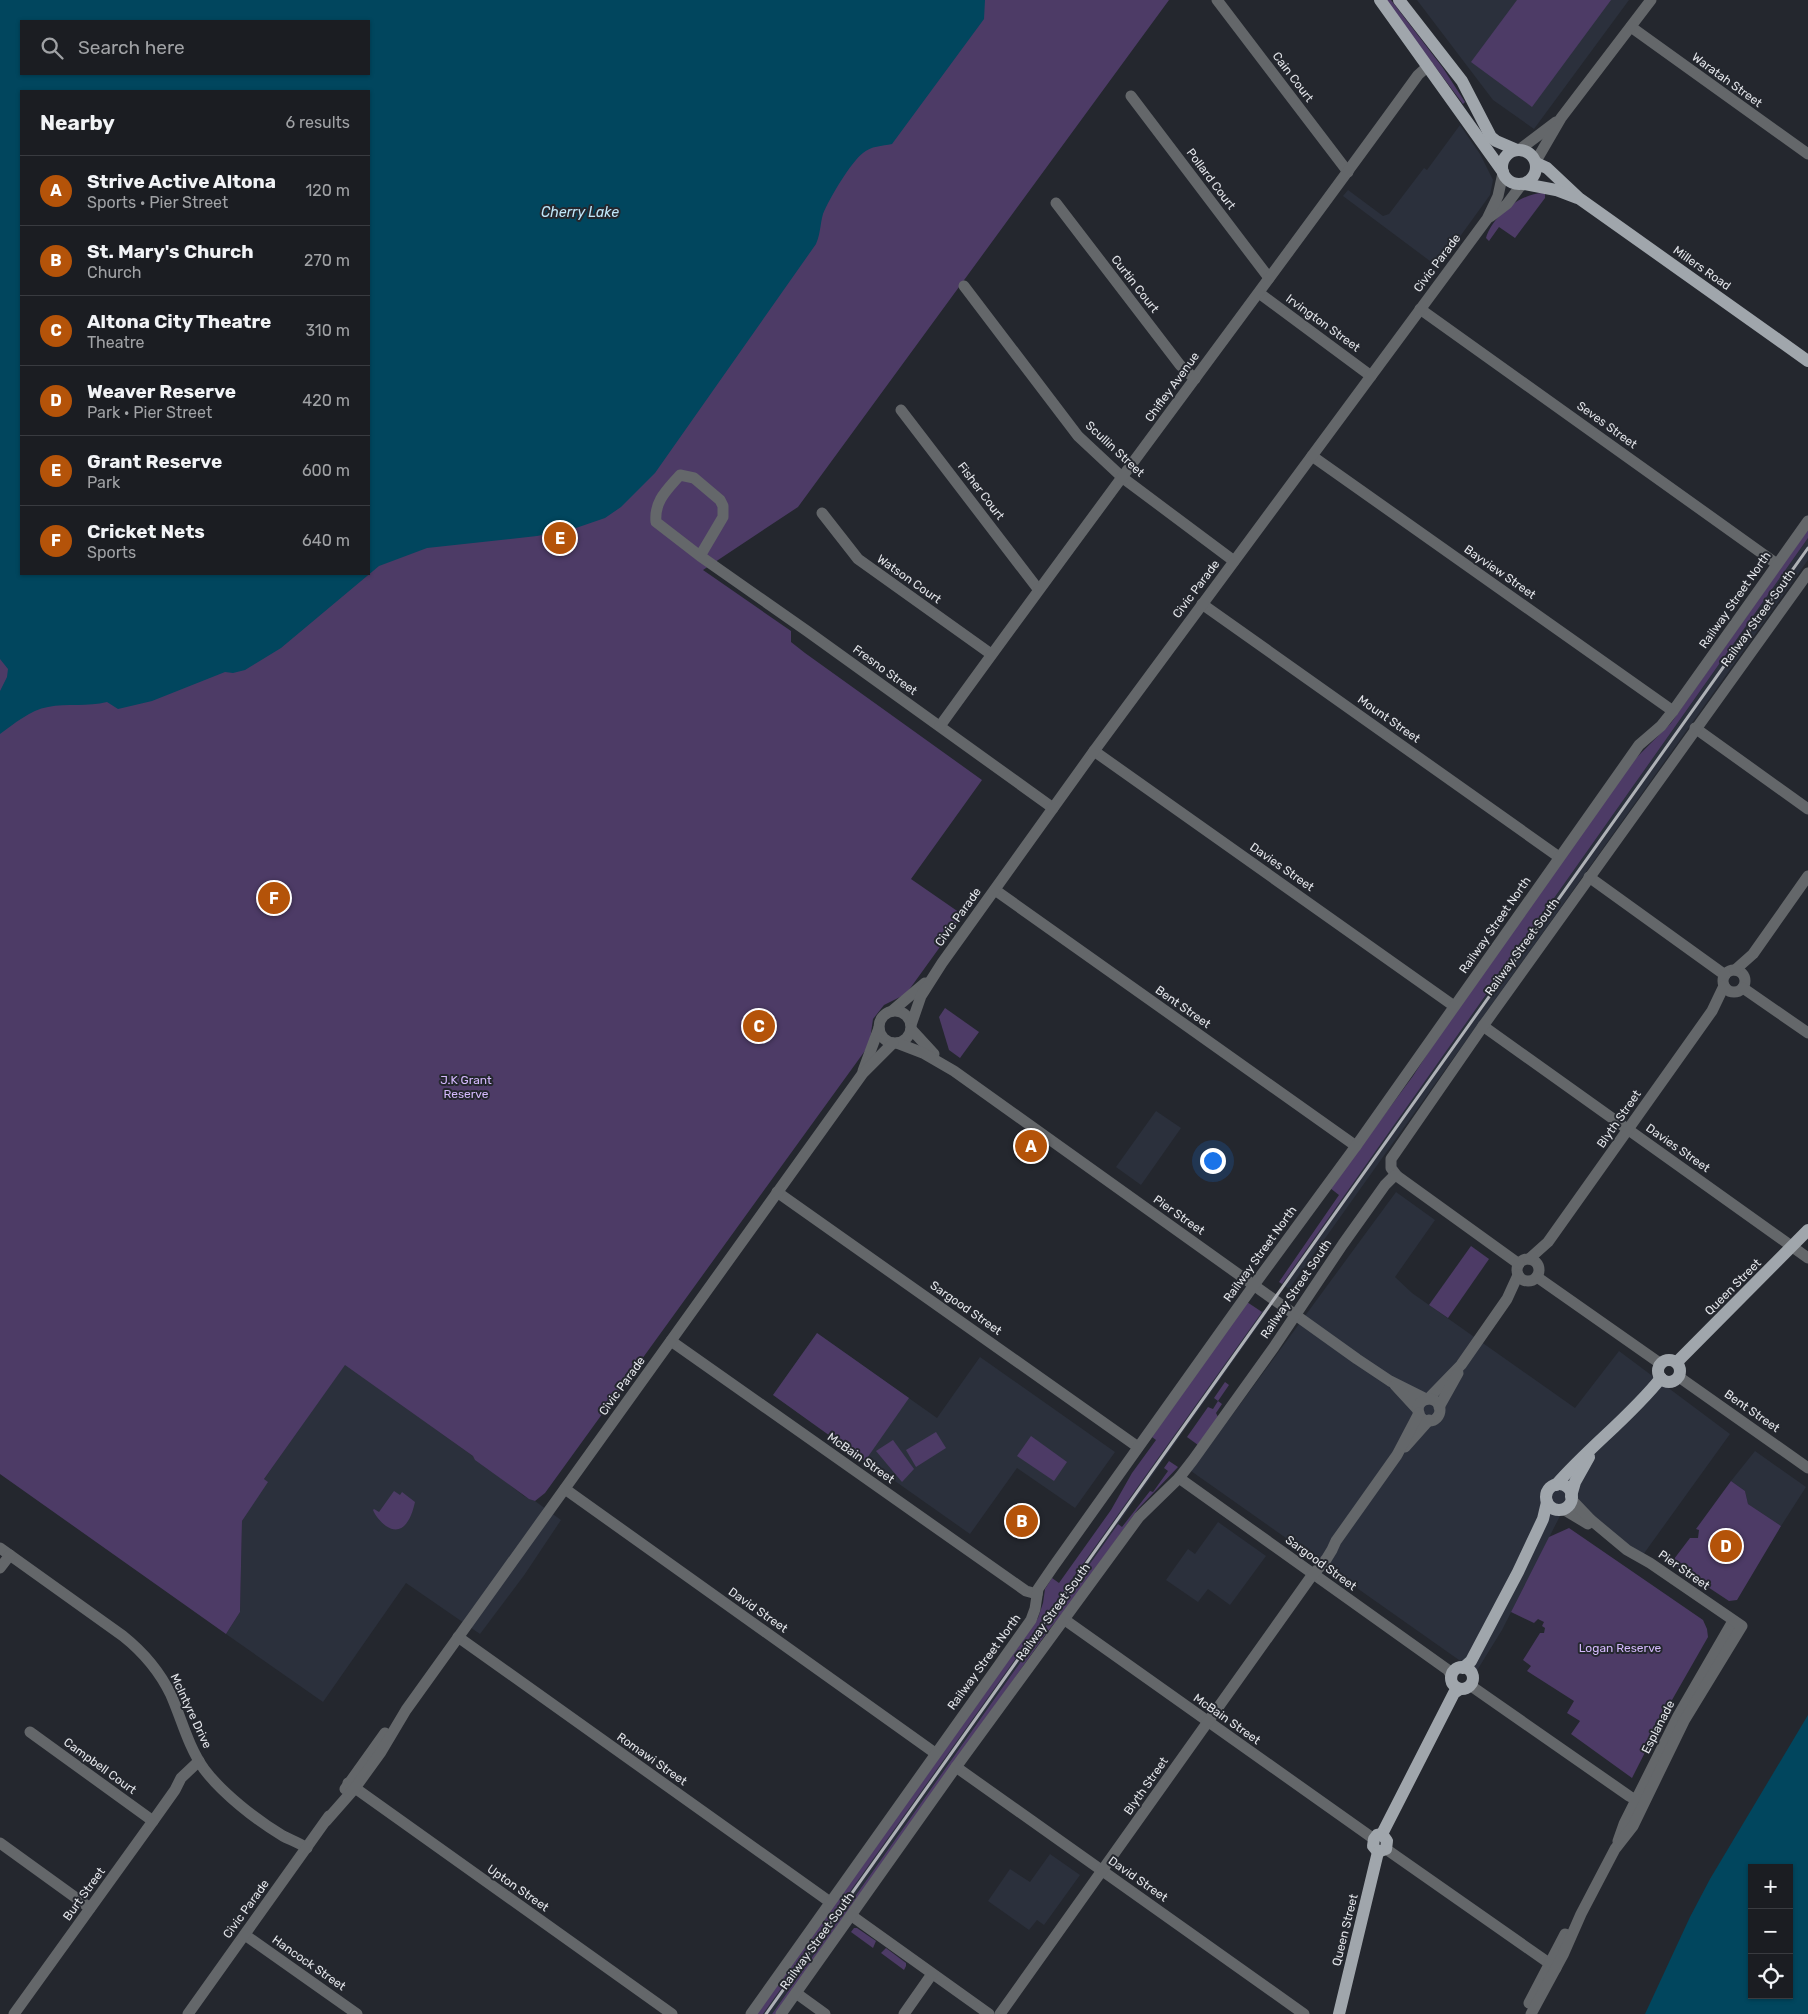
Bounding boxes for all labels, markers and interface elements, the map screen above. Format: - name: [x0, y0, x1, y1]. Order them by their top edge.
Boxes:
- search box: [20, 20, 370, 75]
- icon: search: [38, 34, 66, 62]
- text: Search here: [78, 36, 185, 59]
- street label: Cain Court: [1270, 49, 1317, 105]
- street label: Waratah Street: [1689, 50, 1765, 110]
- text: Nearby: [40, 110, 115, 135]
- text: 6 results: [285, 113, 350, 132]
- street label: Pollard Court: [1183, 146, 1239, 213]
- text: Strive Active Altona: [87, 170, 276, 193]
- text: A: [50, 181, 62, 200]
- text: 120 m: [305, 181, 350, 200]
- text: Sports · Pier Street: [87, 193, 228, 212]
- water label: Cherry Lake: [541, 204, 619, 221]
- street label: Civic Parade: [1411, 231, 1464, 295]
- text: St. Mary's Church: [87, 240, 254, 263]
- street label: Millers Road: [1671, 243, 1733, 293]
- text: B: [50, 251, 62, 270]
- text: 270 m: [304, 251, 350, 270]
- street label: Curtin Court: [1108, 253, 1162, 316]
- text: Church: [87, 263, 142, 282]
- street label: Irvington Street: [1283, 291, 1363, 355]
- text: Altona City Theatre: [87, 310, 271, 333]
- text: C: [50, 321, 62, 340]
- text: 310 m: [306, 321, 350, 340]
- text: Theatre: [87, 333, 145, 352]
- street label: Chifley Avenue: [1142, 349, 1202, 425]
- text: Weaver Reserve: [87, 380, 236, 403]
- text: D: [50, 391, 62, 410]
- text: 420 m: [302, 391, 350, 410]
- street label: Seves Street: [1574, 399, 1640, 452]
- text: Park · Pier Street: [87, 403, 212, 422]
- street label: Scullin Street: [1083, 418, 1147, 480]
- text: Grant Reserve: [87, 450, 222, 473]
- street label: Fisher Court: [955, 459, 1007, 523]
- text: E: [51, 461, 61, 480]
- text: 600 m: [302, 461, 350, 480]
- text: Park: [87, 473, 120, 492]
- pin: E: [544, 519, 576, 557]
- text: Cricket Nets: [87, 520, 205, 543]
- text: F: [51, 531, 61, 550]
- text: 640 m: [302, 531, 350, 550]
- street label: Bayview Street: [1461, 542, 1539, 602]
- text: Sports: [87, 543, 136, 562]
- street label: Railway Street North: [1696, 549, 1774, 651]
- street label: Watson Court: [874, 552, 944, 606]
- street label: Civic Parade: [1170, 557, 1223, 621]
- street label: Railway Street South: [1718, 567, 1798, 669]
- street label: Fresno Street: [850, 642, 920, 698]
- street label: Mount Street: [1355, 692, 1423, 746]
- street label: Davies Street: [1247, 840, 1317, 894]
- street label: Railway Street North: [1456, 874, 1534, 976]
- pin: F: [258, 879, 290, 917]
- street label: Civic Parade: [932, 885, 984, 949]
- street label: Railway Street South: [1482, 896, 1562, 998]
- street label: Bent Street: [1153, 983, 1214, 1031]
- pin: C: [743, 1007, 775, 1045]
- park label: J.K Grant Reserve: [440, 1073, 492, 1101]
- street label: Blyth Street: [1594, 1087, 1644, 1151]
- street label: Davies Street: [1643, 1121, 1713, 1175]
- pin: A: [1015, 1127, 1047, 1165]
- your location: [1200, 1148, 1226, 1174]
- street label: Pier Street: [1151, 1192, 1208, 1238]
- street label: Railway Street North: [1221, 1203, 1299, 1305]
- street label: Railway Street South: [1258, 1237, 1334, 1341]
- street label: Queen Street: [1702, 1256, 1764, 1318]
- street label: Sargood Street: [927, 1278, 1005, 1338]
- street label: Civic Parade: [596, 1354, 648, 1418]
- street label: Bent Street: [1722, 1387, 1783, 1435]
- street label: McBain Street: [825, 1430, 897, 1486]
- pin: B: [1006, 1502, 1038, 1540]
- pin: D: [1710, 1527, 1742, 1565]
- street label: Sargood Street: [1283, 1533, 1359, 1594]
- street label: Pier Street: [1656, 1547, 1713, 1593]
- street label: Railway Street South: [1013, 1561, 1093, 1663]
- street label: David Street: [726, 1584, 791, 1636]
- street label: Railway Street North: [945, 1611, 1023, 1713]
- park label: Logan Reserve: [1579, 1641, 1662, 1655]
- street label: McIntyre Drive: [168, 1671, 215, 1751]
- street label: McBain Street: [1191, 1691, 1263, 1747]
- street label: Esplanade: [1639, 1698, 1677, 1756]
- street label: Romawi Street: [614, 1730, 690, 1788]
- street label: Campbell Court: [61, 1735, 139, 1797]
- street label: Blyth Street: [1121, 1754, 1171, 1818]
- street label: David Street: [1106, 1853, 1171, 1905]
- street label: Upton Street: [485, 1862, 552, 1915]
- map controls: [1748, 1864, 1793, 1999]
- button: +: [1748, 1864, 1793, 1909]
- street label: Burt Street: [60, 1865, 108, 1923]
- street label: Civic Parade: [220, 1877, 272, 1941]
- street label: Railway Street South: [777, 1890, 857, 1992]
- street label: Queen Street: [1329, 1892, 1361, 1967]
- button: −: [1748, 1909, 1793, 1954]
- street label: Hancock Street: [270, 1933, 349, 1994]
- button: locate: [1748, 1954, 1793, 1999]

